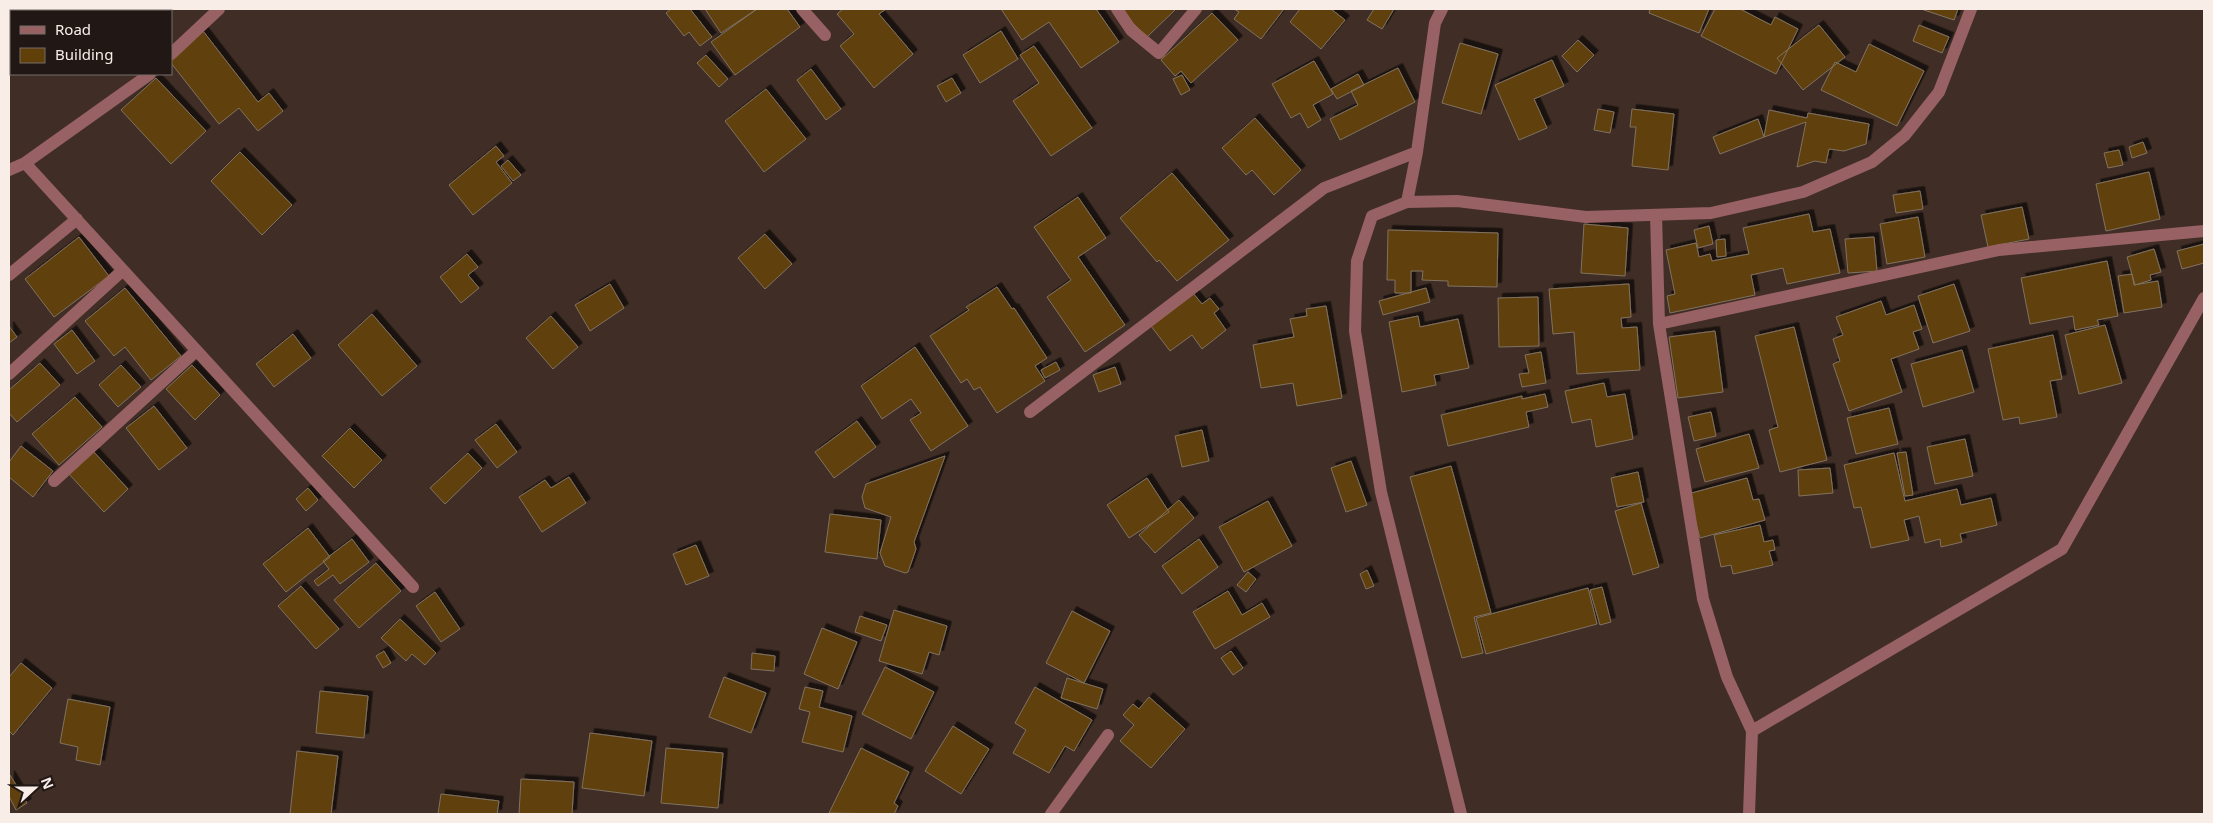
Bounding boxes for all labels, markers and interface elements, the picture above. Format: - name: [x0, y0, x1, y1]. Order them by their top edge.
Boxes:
- legend: [10, 10, 172, 75]
- text: Road: [55, 19, 91, 39]
- text: Building: [55, 44, 113, 64]
- north arrow: [10, 763, 60, 813]
- text: N: [37, 774, 59, 792]

